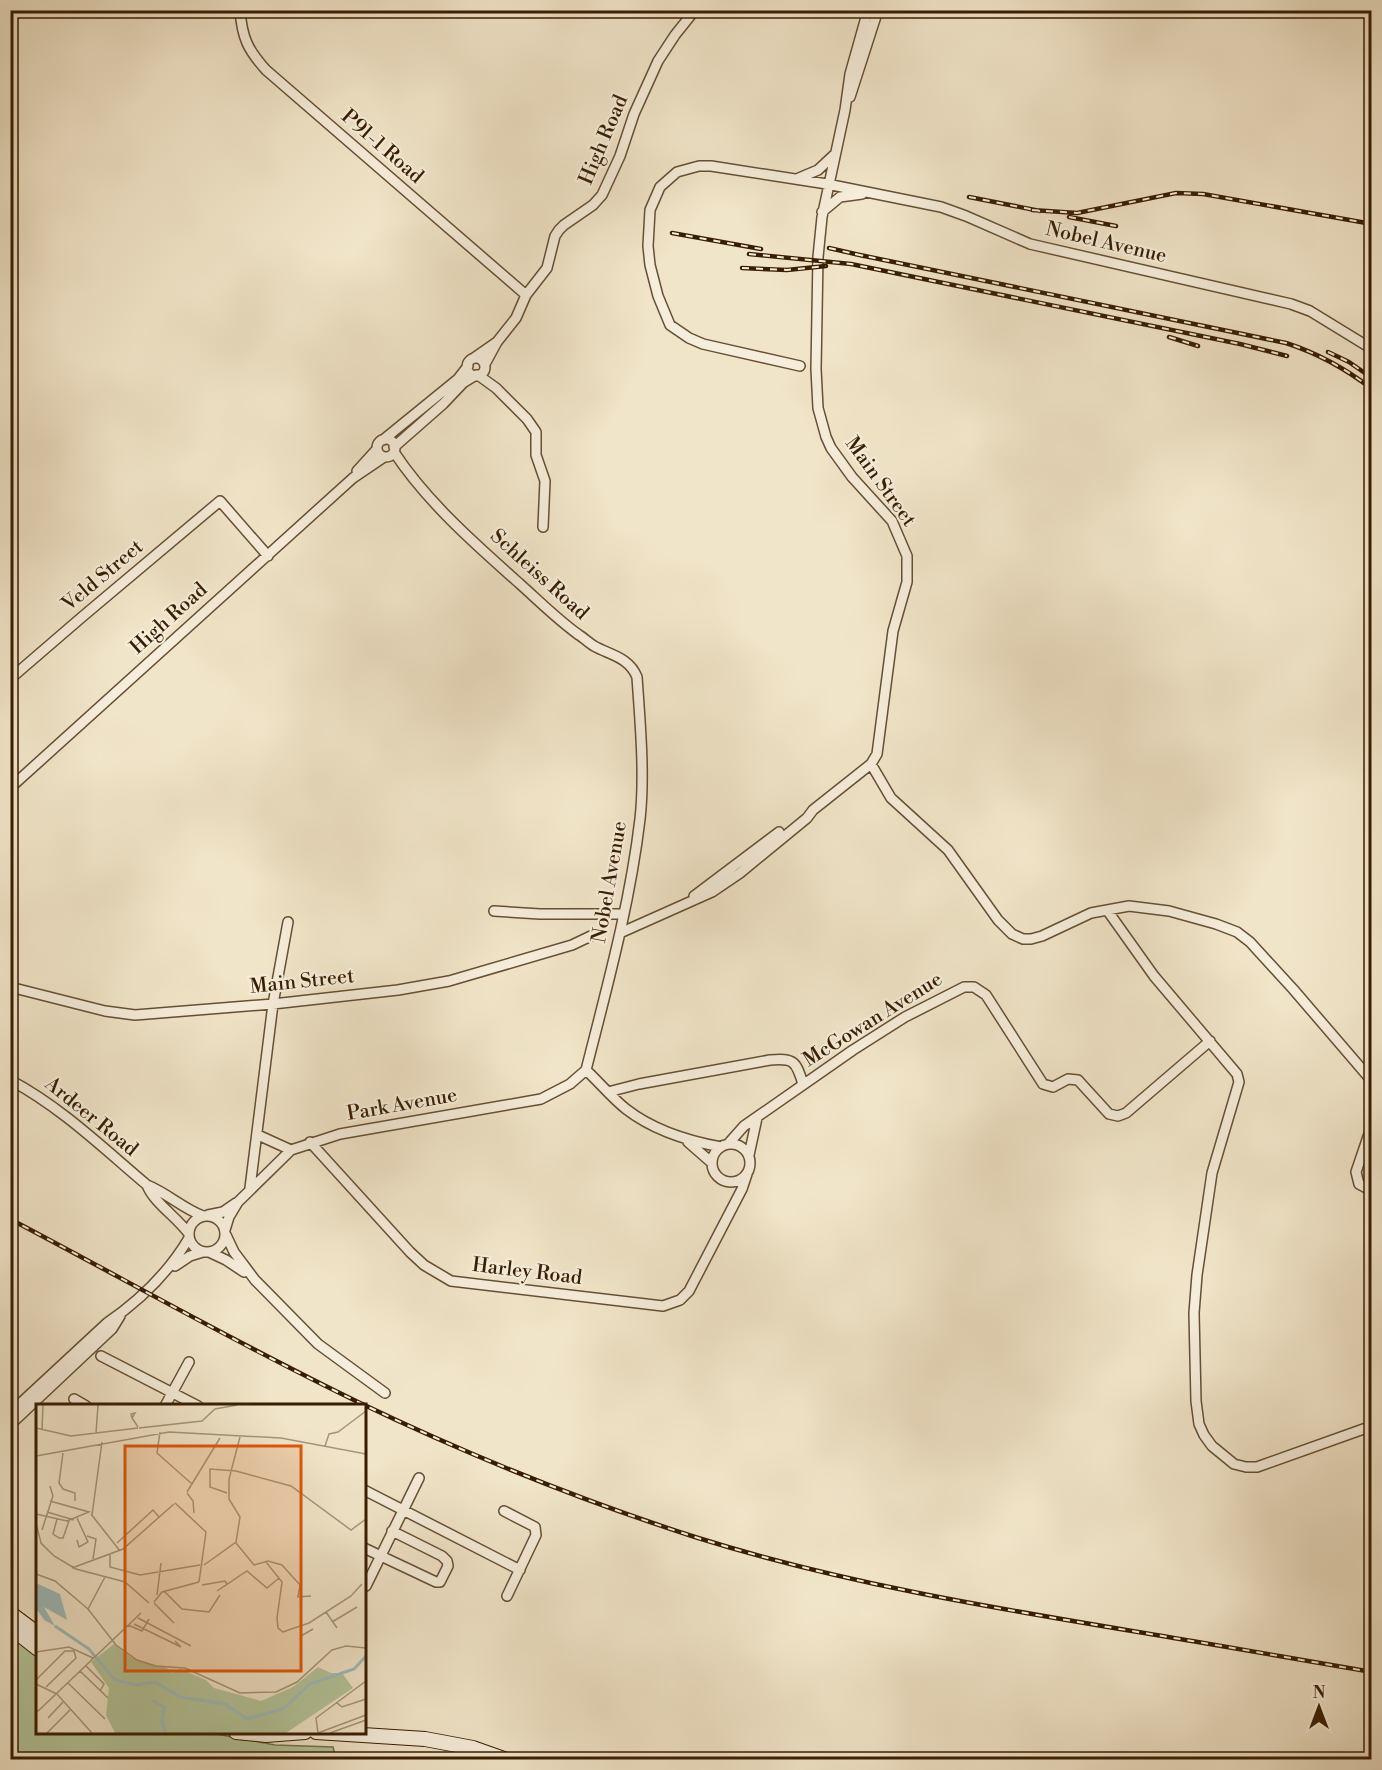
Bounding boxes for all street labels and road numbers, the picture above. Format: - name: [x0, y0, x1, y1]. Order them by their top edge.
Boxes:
- street label: High Road: [574, 91, 634, 189]
- street label: P91-1 Road: [336, 104, 429, 190]
- street label: Nobel Avenue: [1043, 217, 1169, 269]
- street label: Main Street: [839, 432, 921, 532]
- street label: Schleiss Road: [485, 524, 594, 626]
- street label: Veld Street: [57, 535, 149, 618]
- street label: High Road: [125, 577, 213, 660]
- street label: Nobel Avenue: [587, 819, 633, 945]
- street label: Main Street: [249, 964, 355, 1000]
- street label: McGowan Avenue: [799, 967, 947, 1073]
- street label: Ardeer Road: [38, 1071, 143, 1163]
- street label: Park Avenue: [345, 1083, 459, 1127]
- street label: Harley Road: [471, 1253, 584, 1291]

